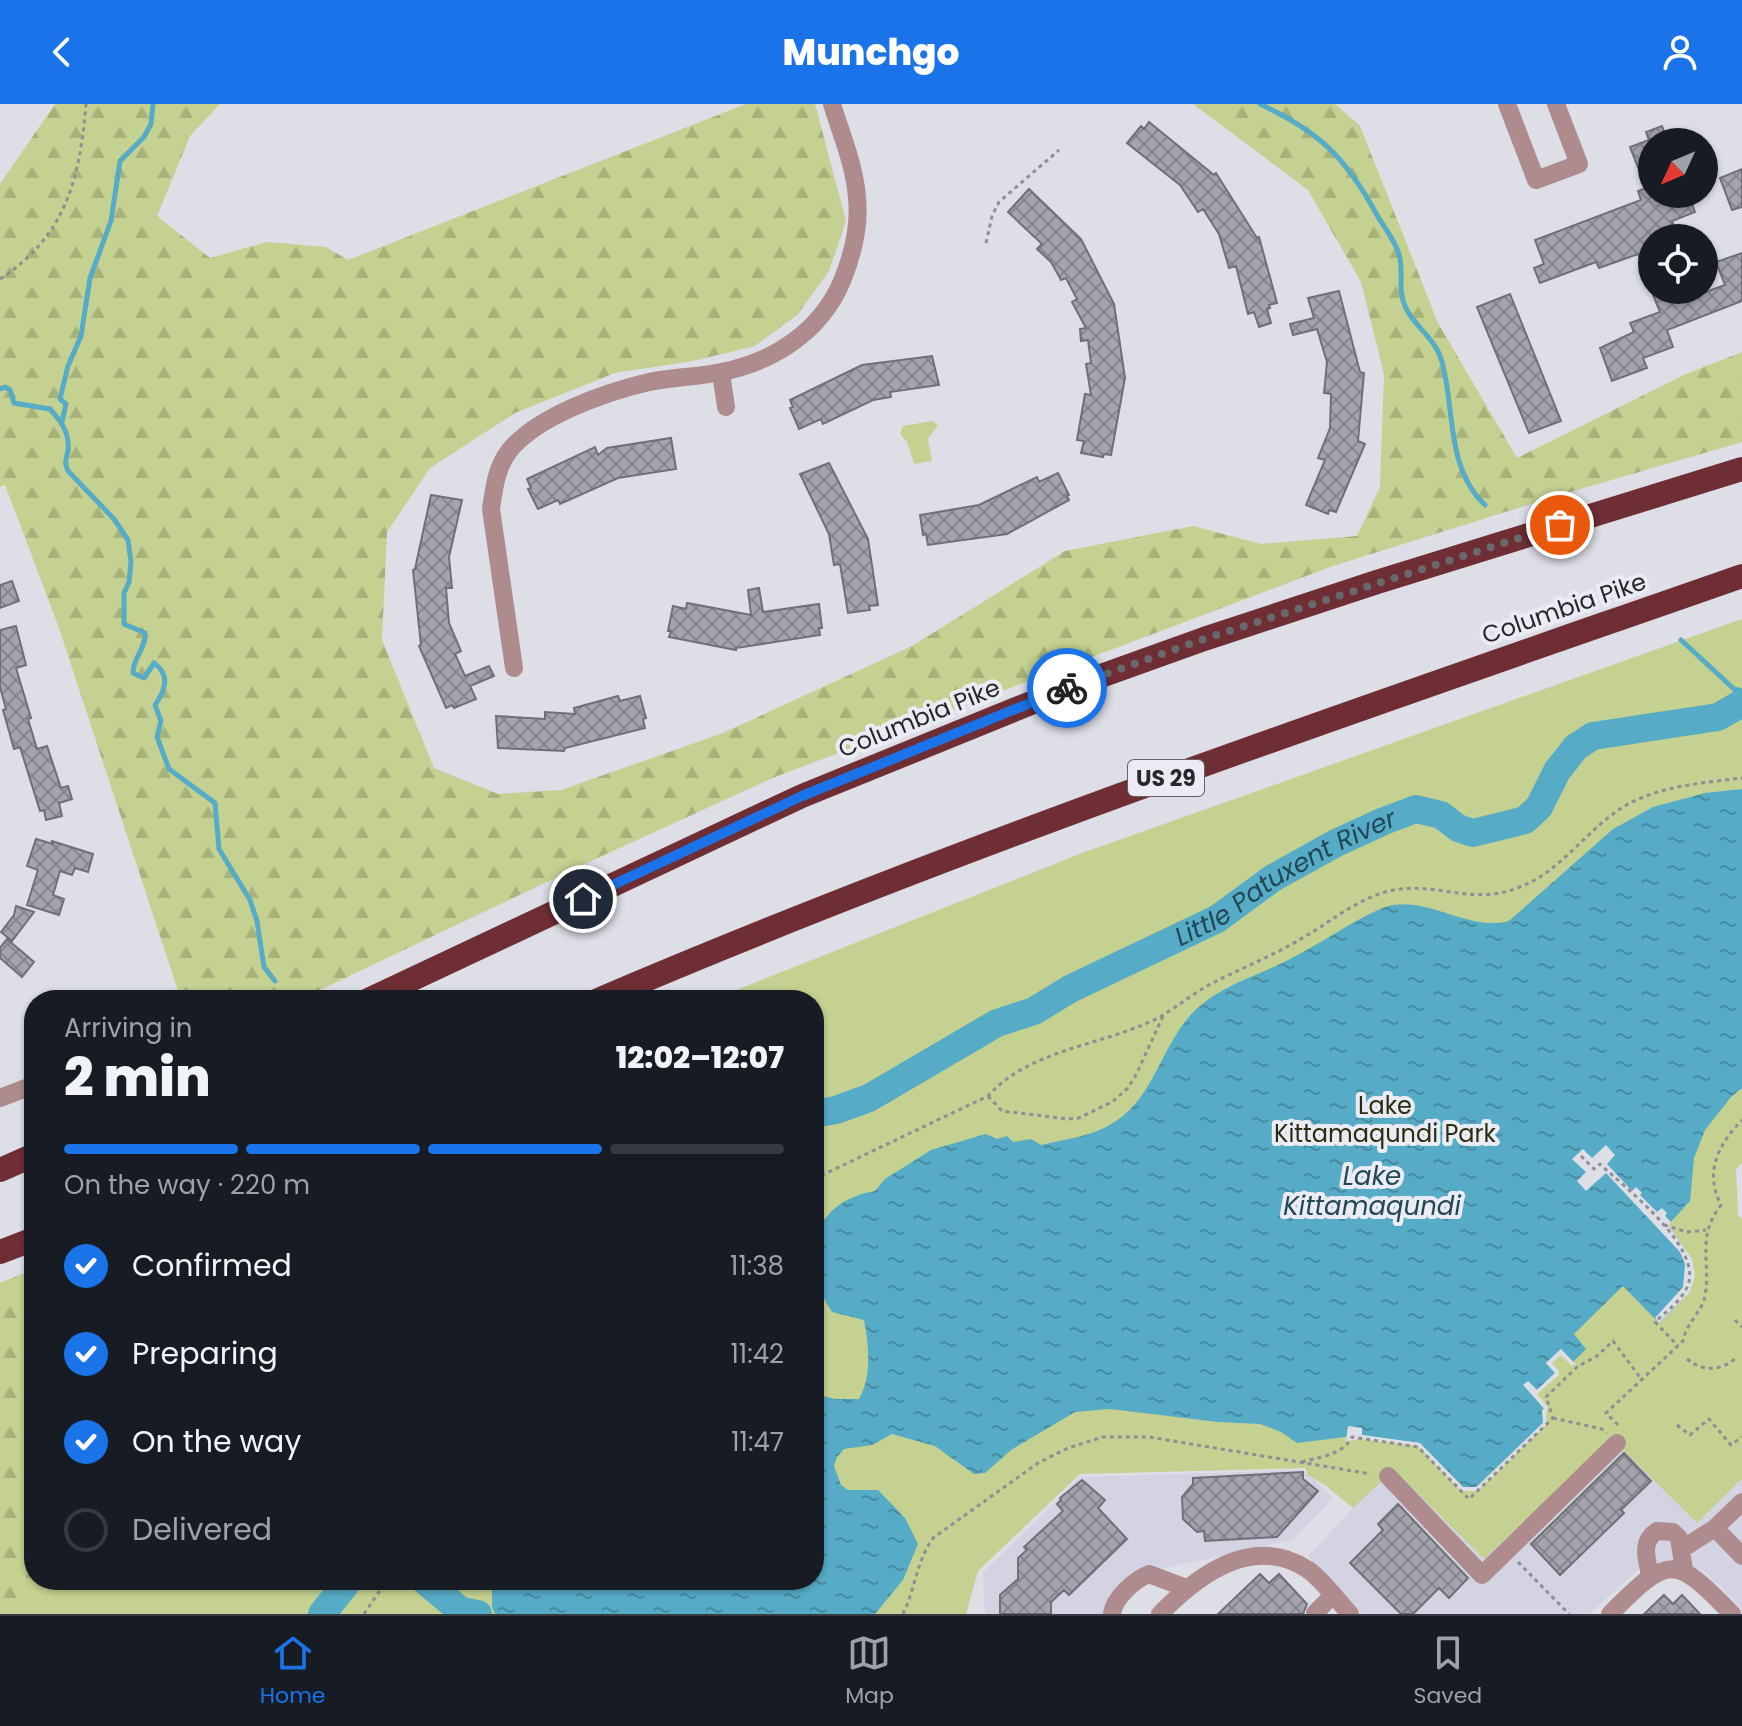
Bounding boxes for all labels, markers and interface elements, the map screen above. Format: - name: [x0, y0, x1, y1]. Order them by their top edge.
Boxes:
- text: Munchgo: [783, 27, 959, 78]
- icon: back: [40, 30, 84, 74]
- icon: person: [1658, 30, 1702, 74]
- north arrow: [1638, 128, 1718, 208]
- map controls: [1638, 128, 1718, 304]
- button: locate: [1638, 224, 1718, 304]
- pin: [1526, 491, 1594, 559]
- icon: bag: [1538, 503, 1582, 547]
- street label: Columbia Pike: [1477, 564, 1651, 652]
- courier: [1027, 648, 1107, 728]
- icon: bike: [1045, 666, 1089, 710]
- street label: Columbia Pike: [833, 671, 1005, 765]
- road number: US 29: [1128, 760, 1204, 796]
- water label: Little Patuxent River: [1169, 800, 1402, 955]
- pin: [549, 865, 617, 933]
- icon: home: [561, 877, 605, 921]
- text: Arriving in: [64, 1010, 193, 1046]
- text: 12:02–12:07: [616, 1036, 784, 1079]
- text: 2 min: [64, 1041, 211, 1114]
- park label: Lake Kittamaqundi Park: [1274, 1089, 1497, 1150]
- water label: Lake Kittamaqundi: [1283, 1158, 1461, 1224]
- text: On the way · 220 m: [64, 1167, 310, 1203]
- icon: check: [64, 1244, 108, 1288]
- text: Confirmed: [132, 1244, 292, 1287]
- text: 11:38: [730, 1248, 784, 1284]
- icon: check: [64, 1332, 108, 1376]
- text: Preparing: [132, 1332, 278, 1375]
- text: 11:42: [731, 1336, 784, 1372]
- icon: check: [64, 1420, 108, 1464]
- text: On the way: [132, 1420, 301, 1463]
- text: 11:47: [731, 1424, 784, 1460]
- text: Delivered: [132, 1508, 272, 1551]
- tab: Home: [260, 1631, 325, 1712]
- tab: Map: [845, 1631, 894, 1712]
- tab: Saved: [1414, 1631, 1482, 1712]

